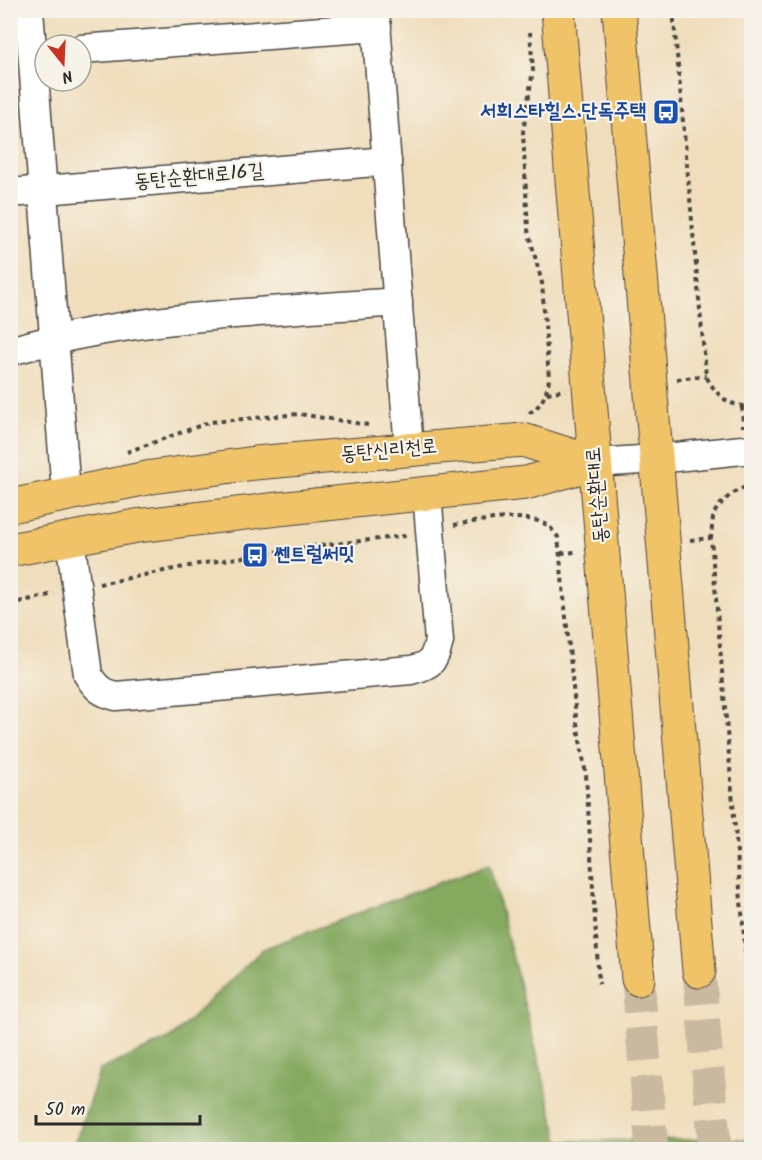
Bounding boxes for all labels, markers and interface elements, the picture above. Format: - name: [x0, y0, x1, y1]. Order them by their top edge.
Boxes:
- north arrow: [33, 33, 93, 93]
- text: N: [59, 62, 76, 89]
- place label: 서희스타힐스.단독주택: [480, 96, 646, 128]
- bus stop icon: 서희스타힐스.단독주택: [651, 97, 681, 127]
- street label: 동탄순환대로16길: [133, 155, 265, 199]
- street label: 동탄신리천로: [340, 431, 438, 471]
- street label: 동탄순환대로: [578, 446, 618, 544]
- place label: 쎈트럴써밋: [273, 539, 354, 571]
- bus stop icon: 쎈트럴써밋: [240, 540, 270, 570]
- scale bar: [36, 1088, 200, 1126]
- text: 50 m: [45, 1096, 85, 1125]

